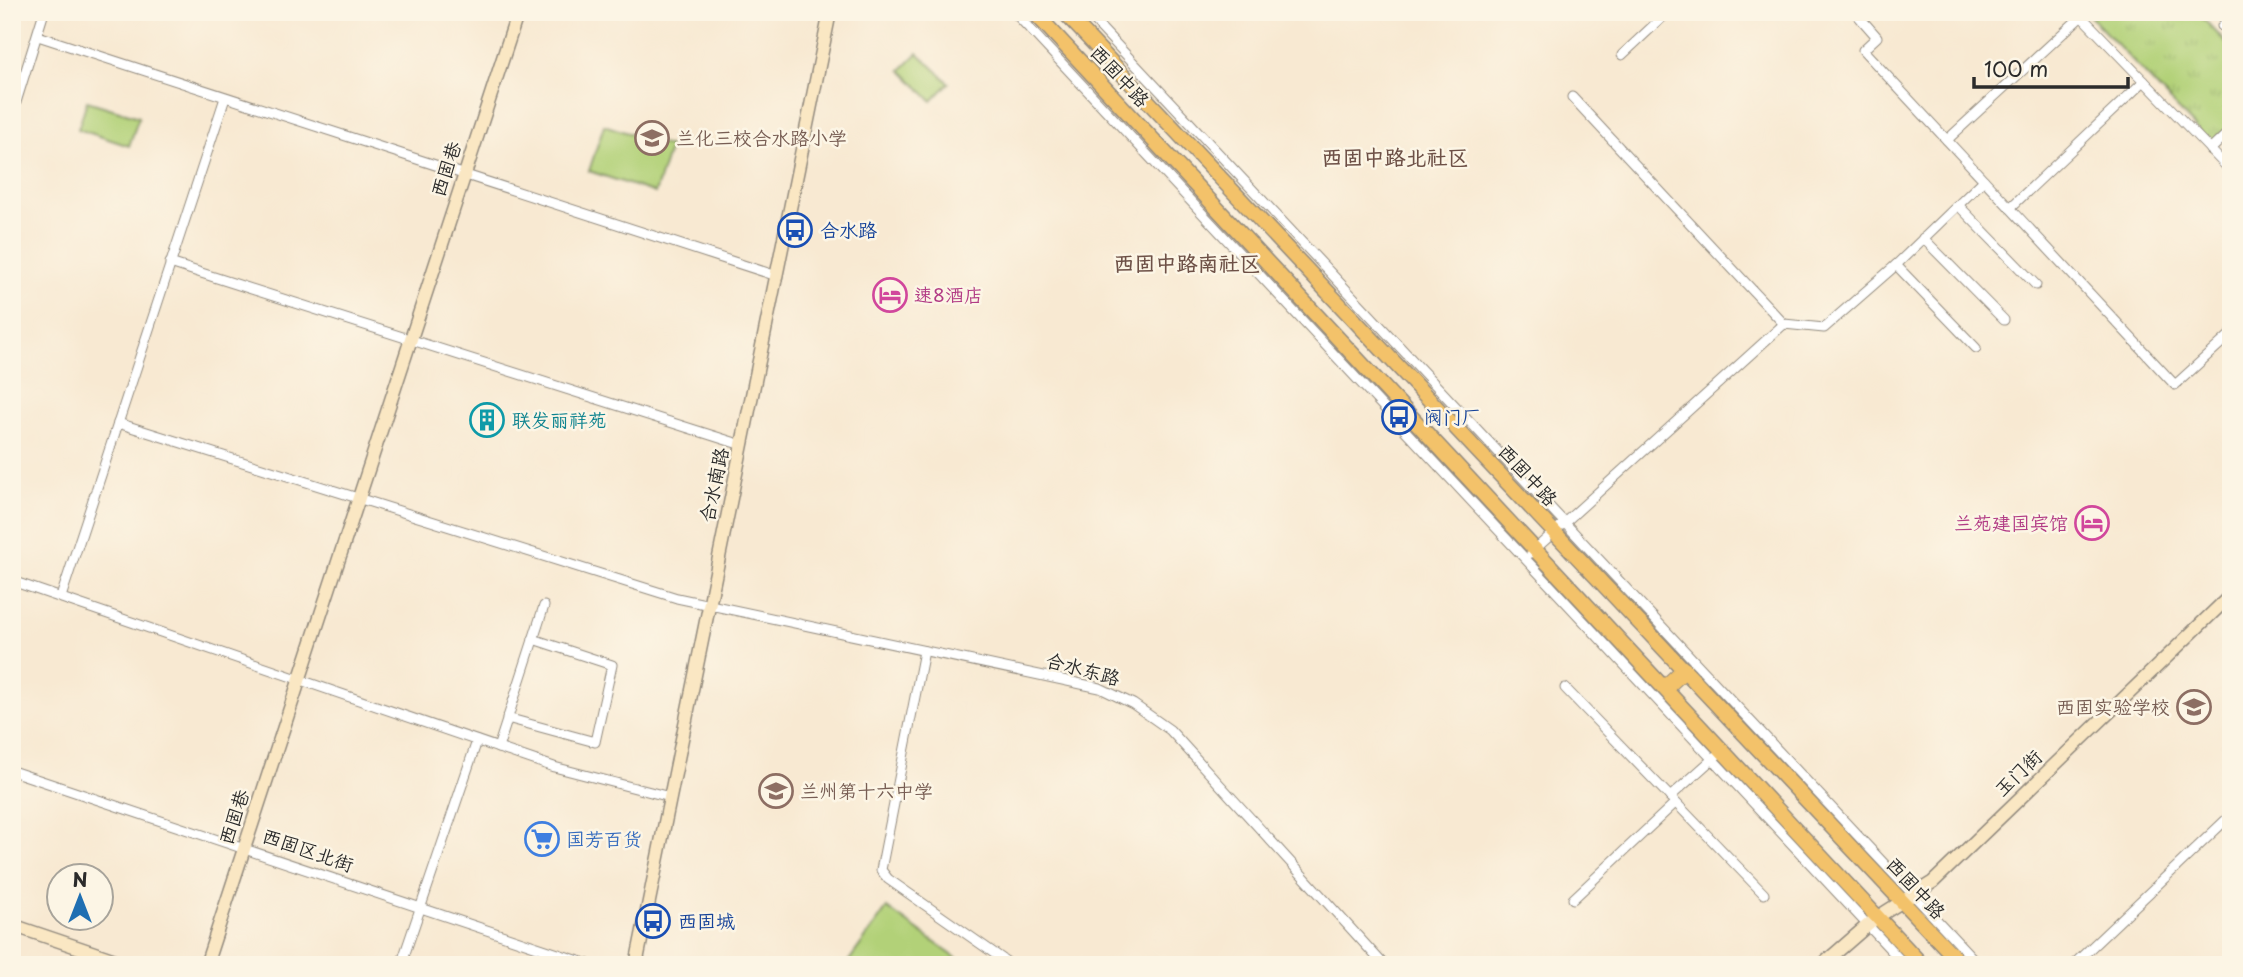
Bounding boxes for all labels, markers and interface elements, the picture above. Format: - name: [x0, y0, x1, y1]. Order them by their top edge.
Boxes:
- street label: 西固中路: [1085, 38, 1157, 113]
- scale bar: [1974, 46, 2128, 90]
- text: 100 m: [1984, 52, 2048, 84]
- school or university icon: 兰化三校合水路小学: [633, 119, 671, 157]
- place label: 兰化三校合水路小学: [676, 123, 847, 151]
- street label: 西固巷: [423, 137, 467, 200]
- district label: 西固中路北社区: [1322, 140, 1469, 172]
- bus stop icon: 合水路: [776, 211, 814, 249]
- place label: 合水路: [820, 215, 877, 243]
- district label: 西固中路南社区: [1114, 246, 1261, 278]
- hotel icon: 速8酒店: [871, 276, 909, 314]
- place label: 速8酒店: [914, 280, 983, 308]
- bus stop icon: 阀门厂: [1380, 398, 1418, 436]
- building icon: 联发丽祥苑: [468, 401, 506, 439]
- place label: 阀门厂: [1424, 402, 1481, 430]
- place label: 联发丽祥苑: [512, 405, 607, 433]
- street label: 西固中路: [1493, 437, 1565, 512]
- street label: 合水南路: [691, 445, 735, 525]
- hotel icon: 兰苑建国宾馆: [2073, 504, 2111, 542]
- place label: 兰苑建国宾馆: [1954, 508, 2068, 536]
- street label: 合水东路: [1043, 645, 1124, 691]
- school or university icon: 西固实验学校: [2175, 688, 2213, 726]
- place label: 西固实验学校: [2056, 692, 2170, 720]
- street label: 玉门街: [1987, 742, 2048, 802]
- school or university icon: 兰州第十六中学: [757, 772, 795, 810]
- place label: 兰州第十六中学: [800, 776, 933, 804]
- street label: 西固巷: [211, 785, 255, 848]
- street label: 西固区北街: [259, 820, 358, 878]
- supermarket icon: 国芳百货: [523, 820, 561, 858]
- place label: 国芳百货: [566, 824, 642, 852]
- street label: 西固中路: [1881, 850, 1953, 925]
- north arrow: [46, 862, 116, 932]
- text: N: [72, 865, 88, 893]
- bus stop icon: 西固城: [634, 902, 672, 940]
- place label: 西固城: [678, 906, 735, 934]

